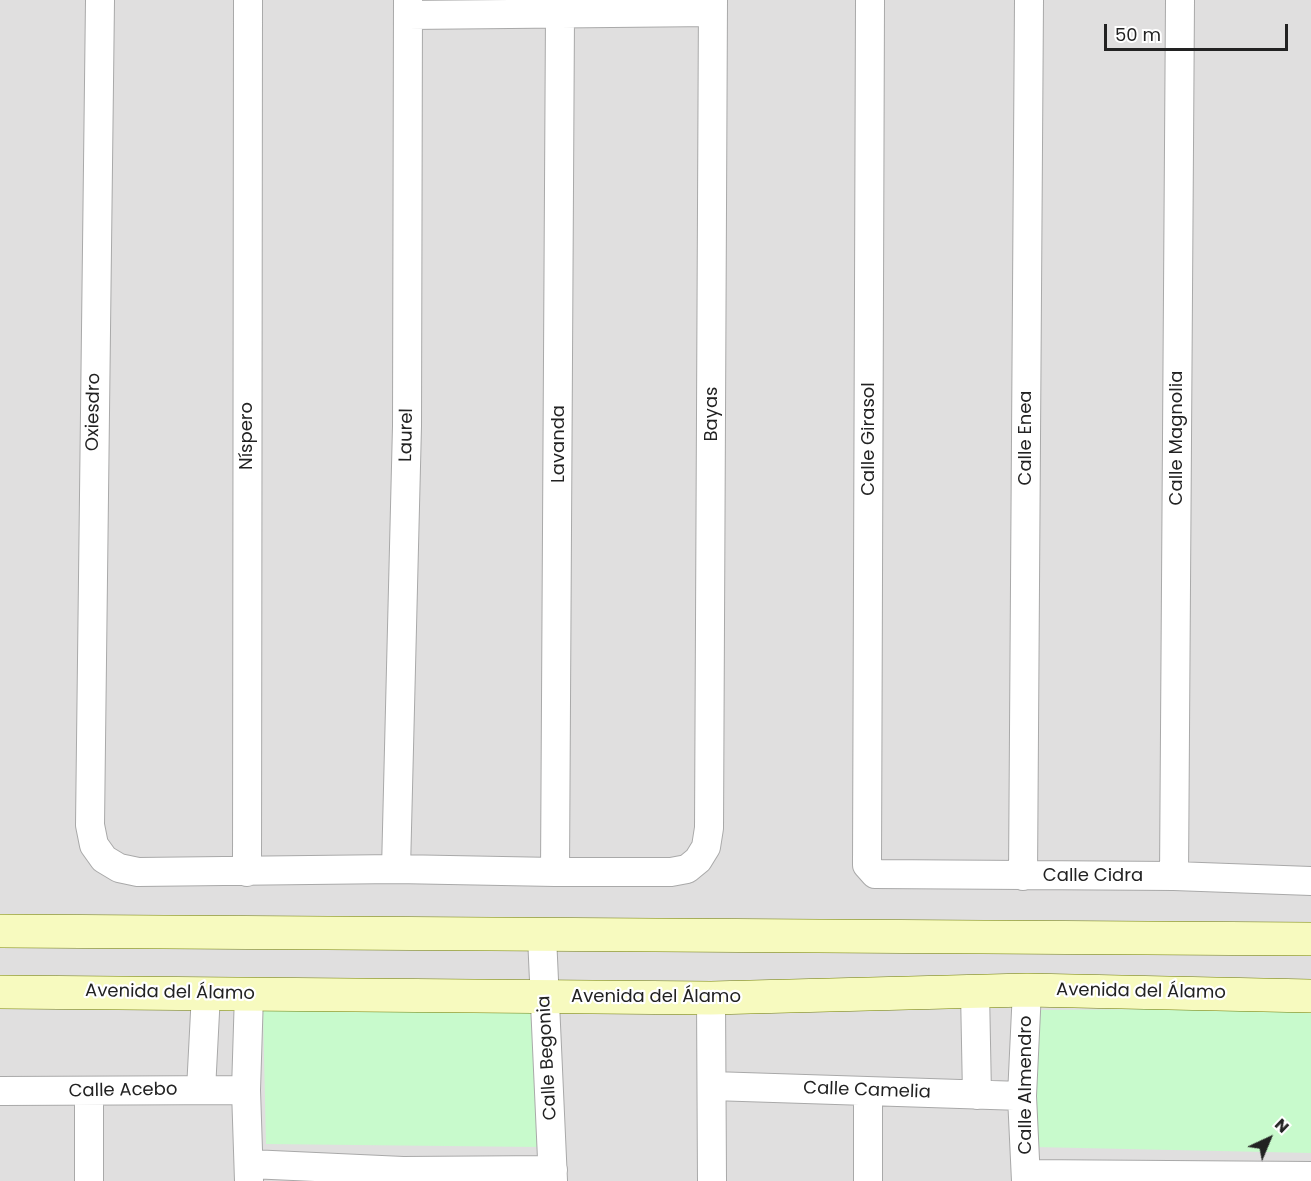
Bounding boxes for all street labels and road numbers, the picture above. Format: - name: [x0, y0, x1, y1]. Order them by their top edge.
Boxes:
- street label: Calle Magnolia: [1166, 371, 1188, 505]
- street label: Oxiesdro: [83, 373, 105, 451]
- street label: Calle Girasol: [858, 382, 880, 496]
- street label: Bayas: [701, 387, 723, 441]
- street label: Calle Enea: [1015, 391, 1037, 485]
- street label: Níspero: [236, 402, 258, 470]
- street label: Lavanda: [548, 405, 570, 483]
- street label: Laurel: [396, 408, 418, 462]
- street label: Calle Cidra: [1043, 865, 1143, 887]
- street label: Avenida del Álamo: [1056, 980, 1226, 1004]
- street label: Avenida del Álamo: [85, 981, 255, 1005]
- street label: Avenida del Álamo: [571, 986, 741, 1008]
- street label: Calle Begonia: [534, 995, 562, 1121]
- street label: Calle Almendro: [1015, 1015, 1037, 1155]
- street label: Calle Camelia: [803, 1078, 931, 1104]
- street label: Calle Acebo: [68, 1079, 178, 1103]

